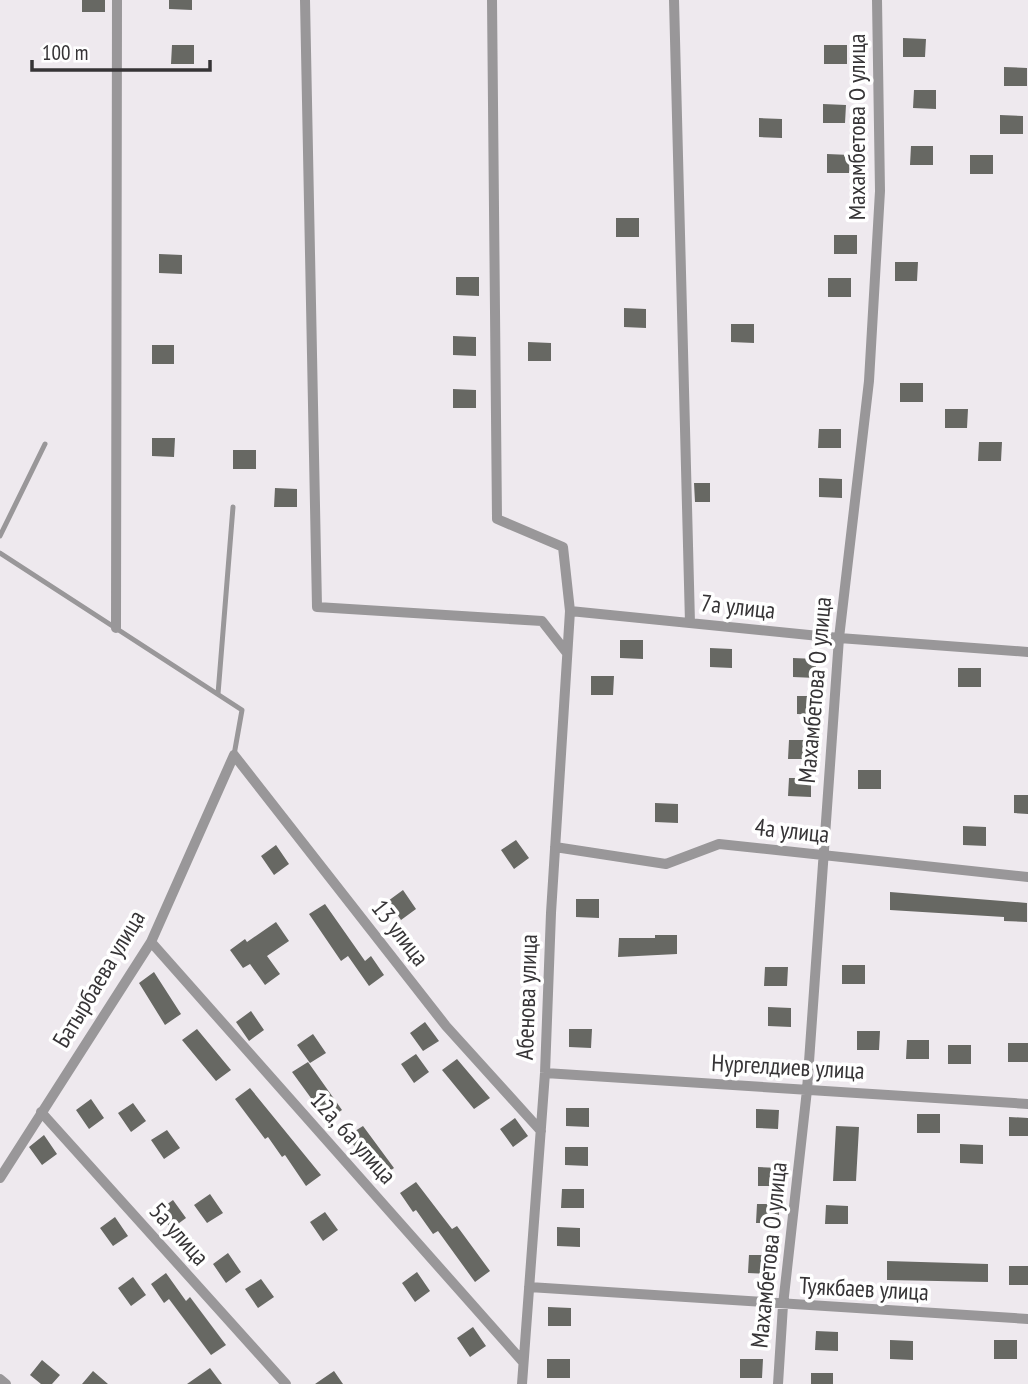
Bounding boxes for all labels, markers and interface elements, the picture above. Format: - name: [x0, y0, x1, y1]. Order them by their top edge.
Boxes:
- scale bar: [32, 28, 210, 72]
- street label: Махамбетова О улица: [841, 34, 872, 220]
- text: 100 m: [42, 39, 88, 66]
- street label: 7а улица: [699, 587, 777, 626]
- street label: Махамбетова О улица: [791, 596, 838, 784]
- street label: 4а улица: [753, 811, 831, 850]
- street label: 13 улица: [365, 893, 436, 972]
- street label: Батырбаева улица: [45, 904, 152, 1053]
- street label: Абенова улица: [509, 934, 544, 1060]
- street label: Нургелдиев улица: [711, 1047, 865, 1086]
- street label: 12а, 6а улица: [304, 1085, 403, 1190]
- street label: Махамбетова О улица: [743, 1161, 794, 1349]
- street label: 5а улица: [143, 1196, 216, 1272]
- street label: Туякбаев улица: [798, 1270, 930, 1307]

